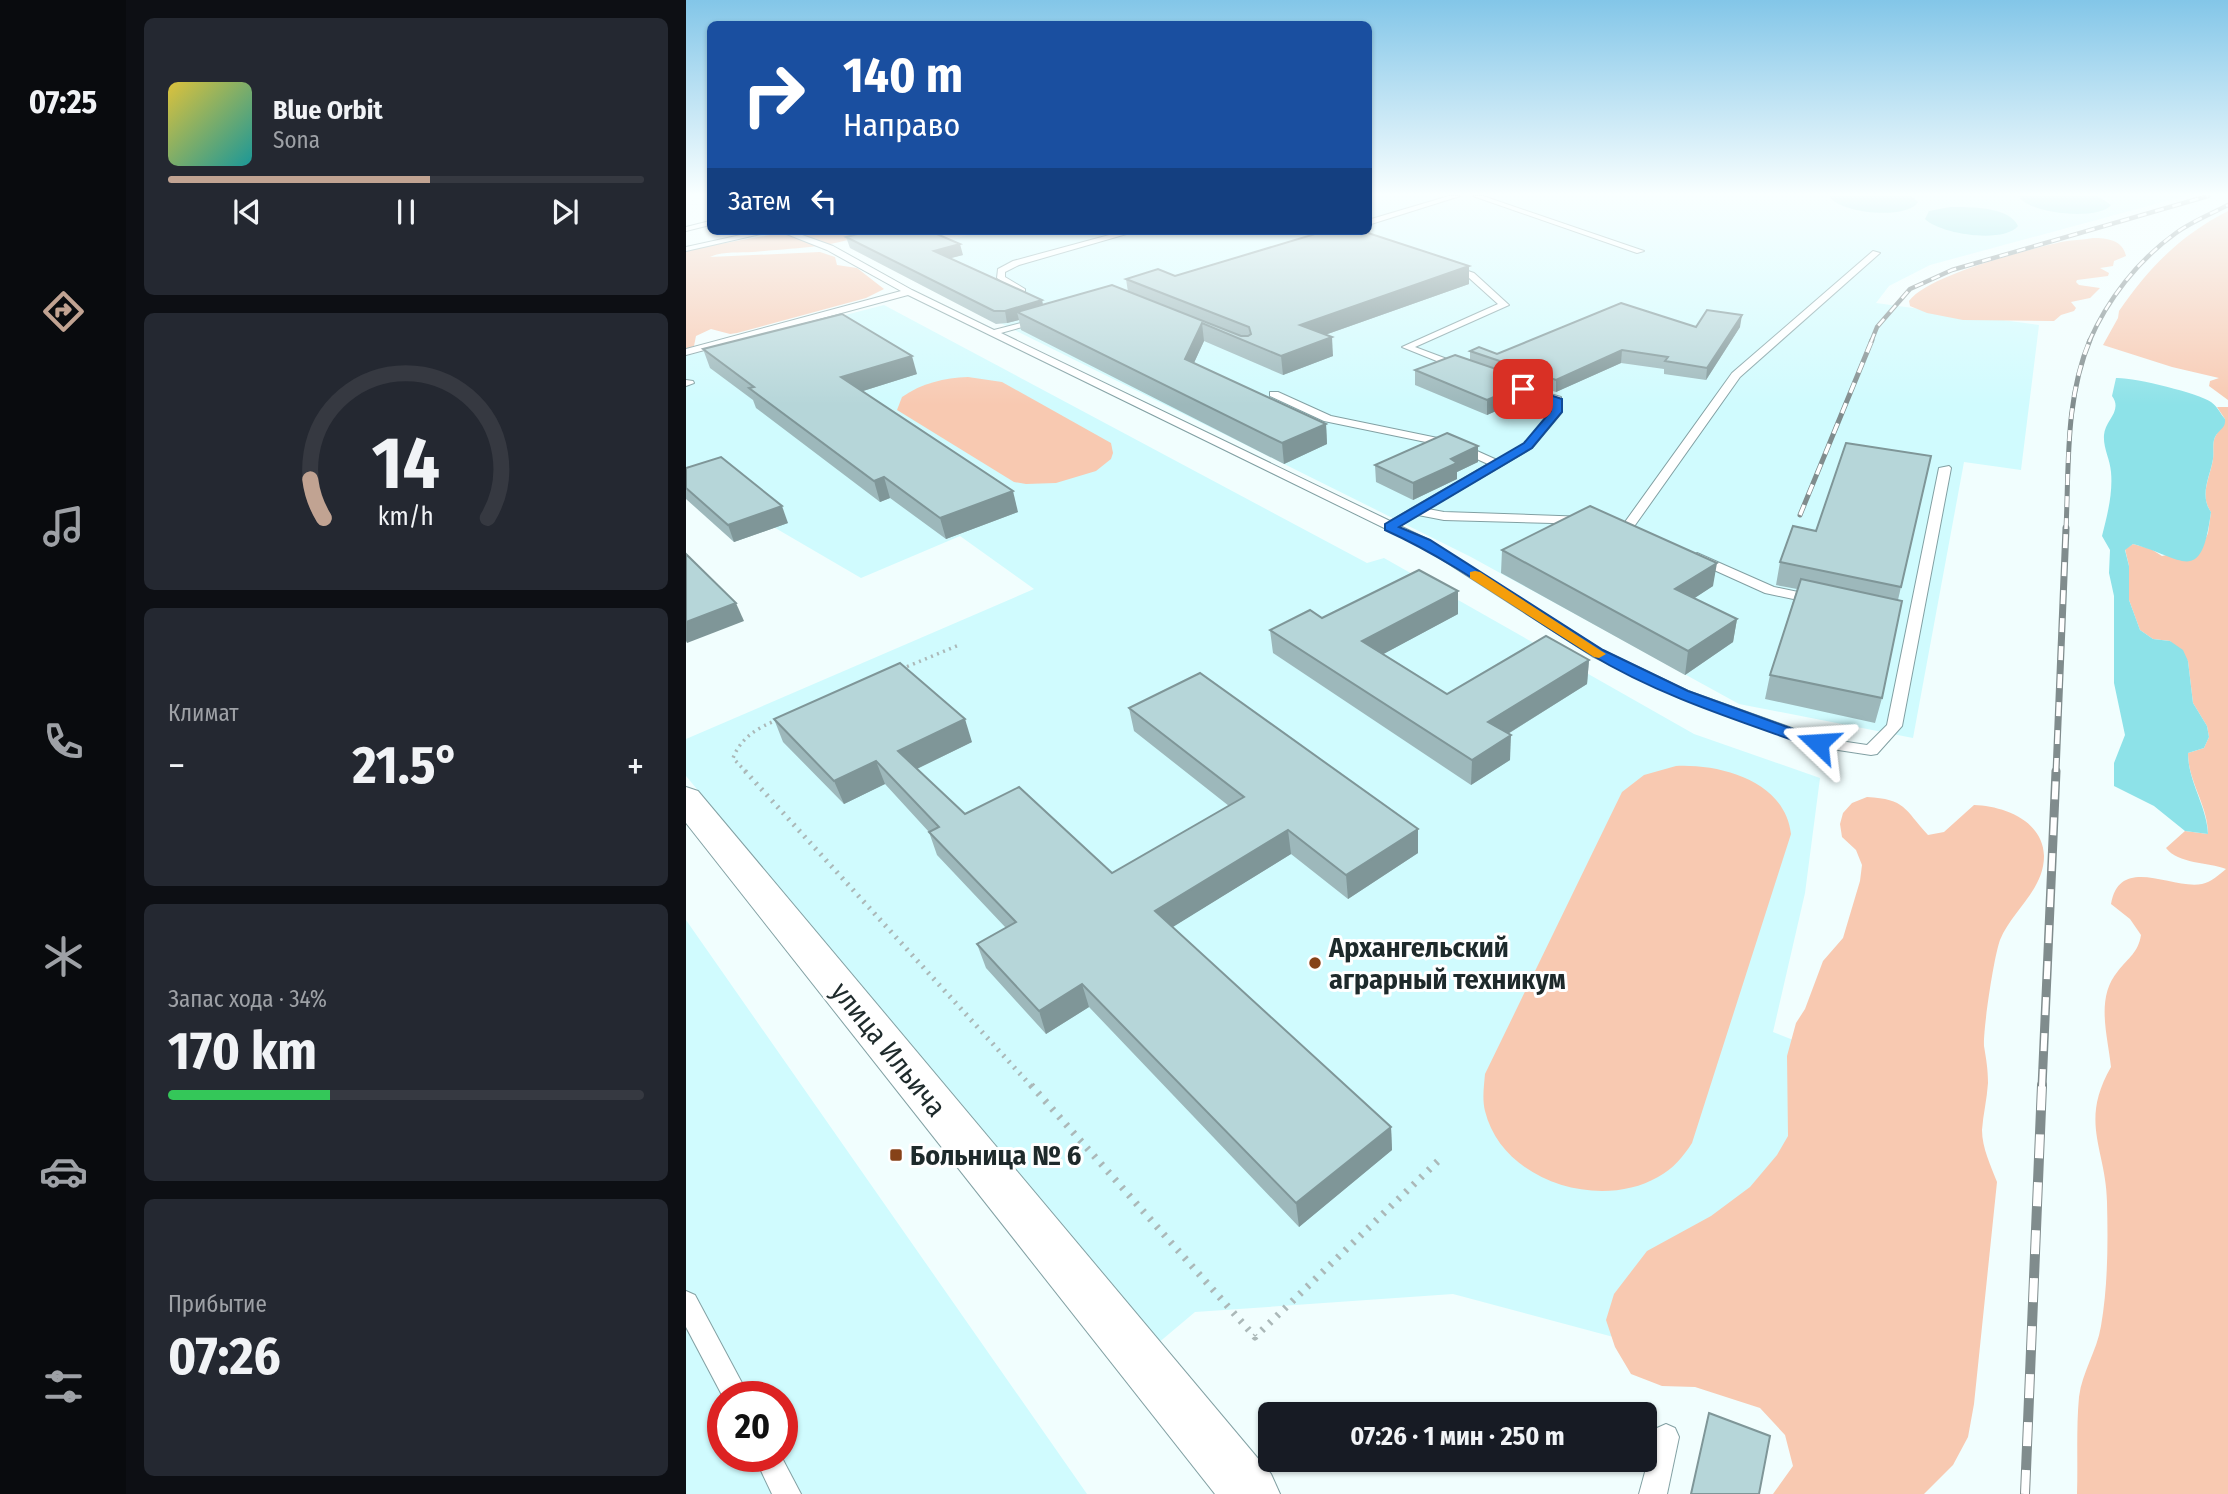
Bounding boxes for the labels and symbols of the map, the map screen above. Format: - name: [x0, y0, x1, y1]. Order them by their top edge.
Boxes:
- pin: [1493, 359, 1553, 419]
- position arrow: [1781, 706, 1855, 780]
- place label: Архангельский аграрный техникум: [1328, 931, 1566, 996]
- marker: Архангельский аграрный техникум: [1307, 955, 1323, 971]
- street label: улица Ильича: [824, 975, 953, 1123]
- place label: Больница № 6: [910, 1139, 1081, 1172]
- marker: Больница № 6: [888, 1147, 904, 1163]
- speed limit sign: 20: [707, 1381, 798, 1472]

